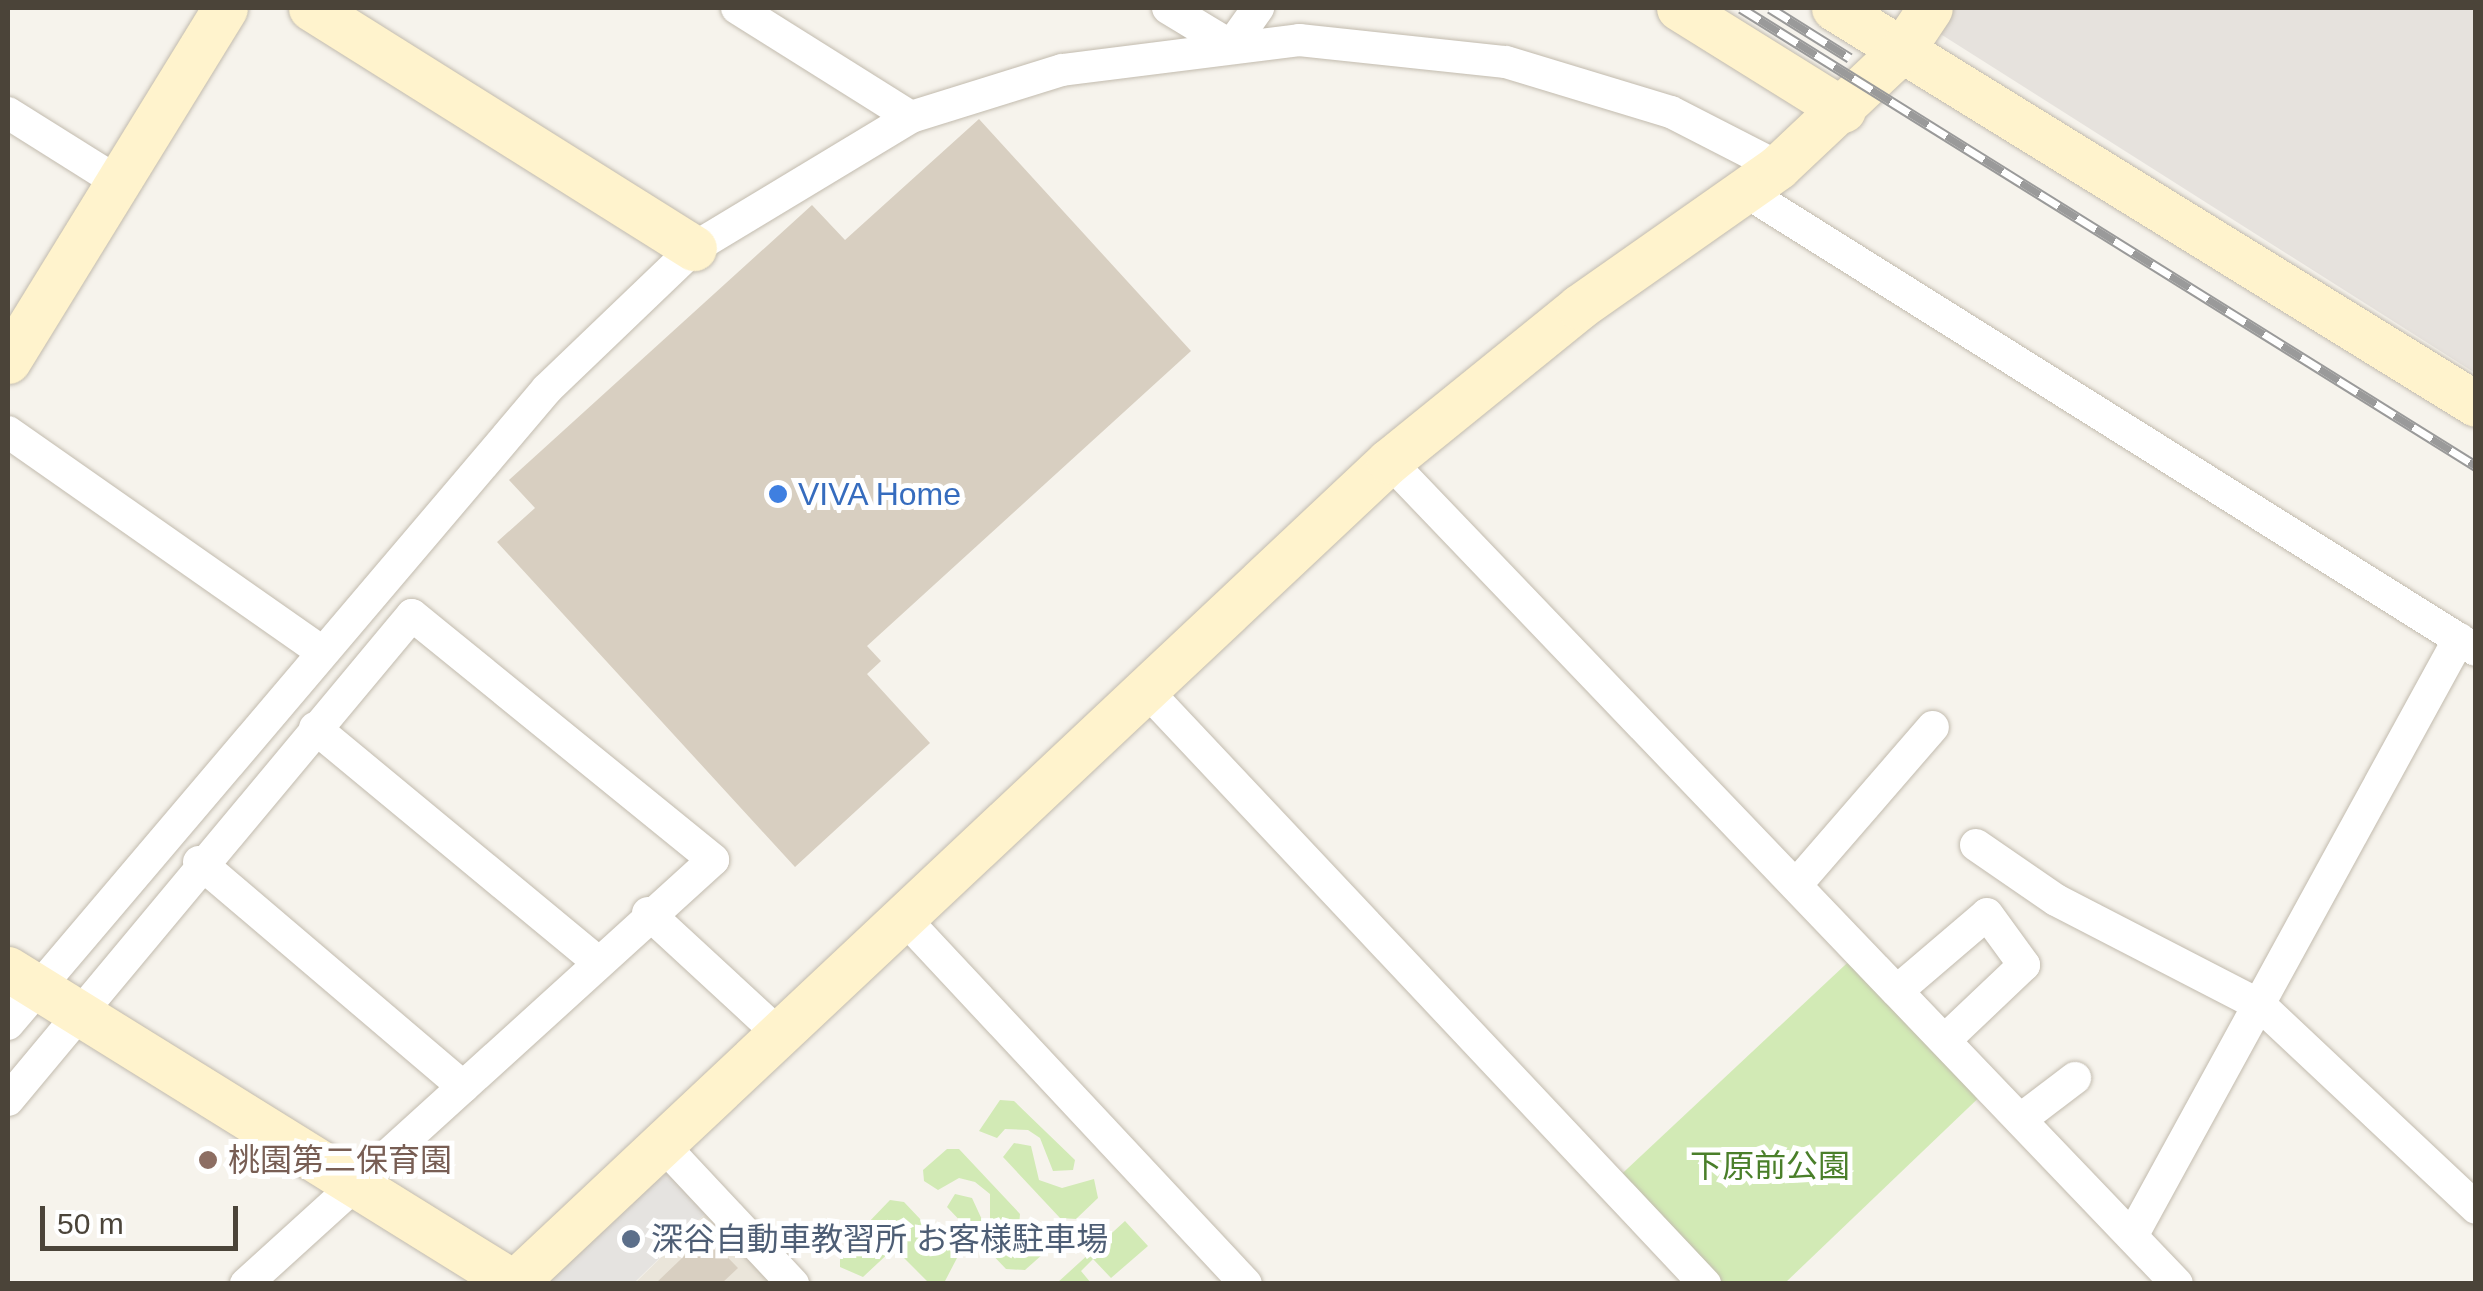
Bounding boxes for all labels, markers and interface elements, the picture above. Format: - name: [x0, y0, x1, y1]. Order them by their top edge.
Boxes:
- place label: VIVA Home: [798, 475, 963, 513]
- marker: VIVA Home: [767, 483, 789, 505]
- place label: 桃園第二保育園: [228, 1141, 452, 1179]
- park label: 下原前公園: [1690, 1147, 1850, 1185]
- marker: 桃園第二保育園: [197, 1149, 219, 1171]
- scale bar: [45, 1186, 242, 1248]
- text: 50 m: [57, 1207, 124, 1240]
- place label: 深谷自動車教習所 お客様駐車場: [651, 1220, 1108, 1258]
- marker: 深谷自動車教習所 お客様駐車場: [620, 1228, 642, 1250]

